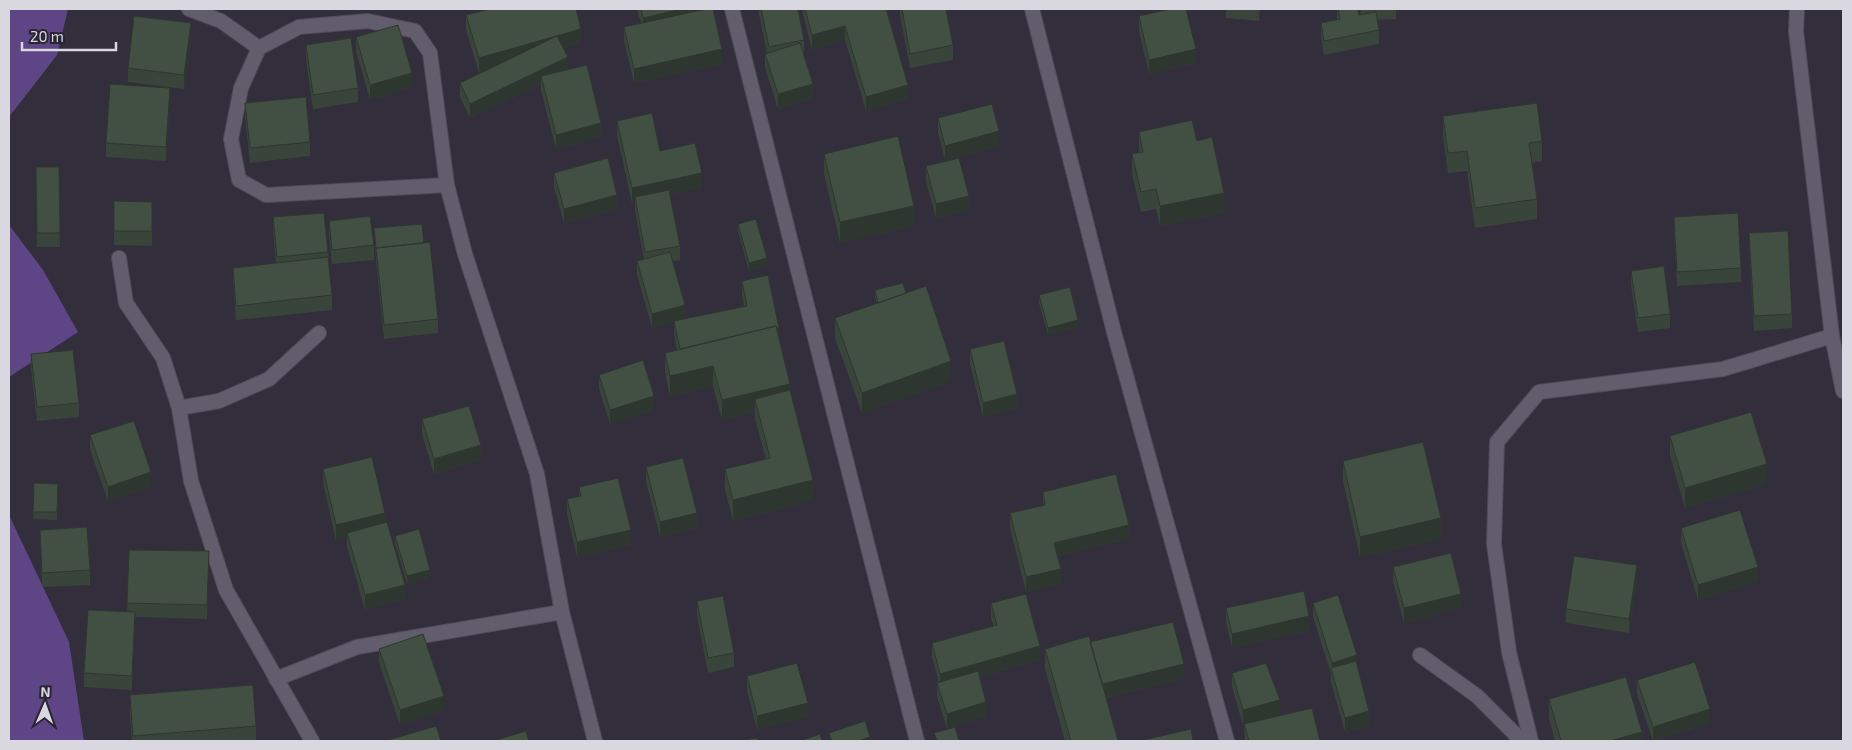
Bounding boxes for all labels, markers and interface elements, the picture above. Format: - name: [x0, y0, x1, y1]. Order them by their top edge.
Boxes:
- scale bar: [22, 20, 116, 52]
- text: 20 m: [30, 27, 64, 45]
- north arrow: [20, 680, 70, 730]
- text: N: [40, 683, 51, 700]

